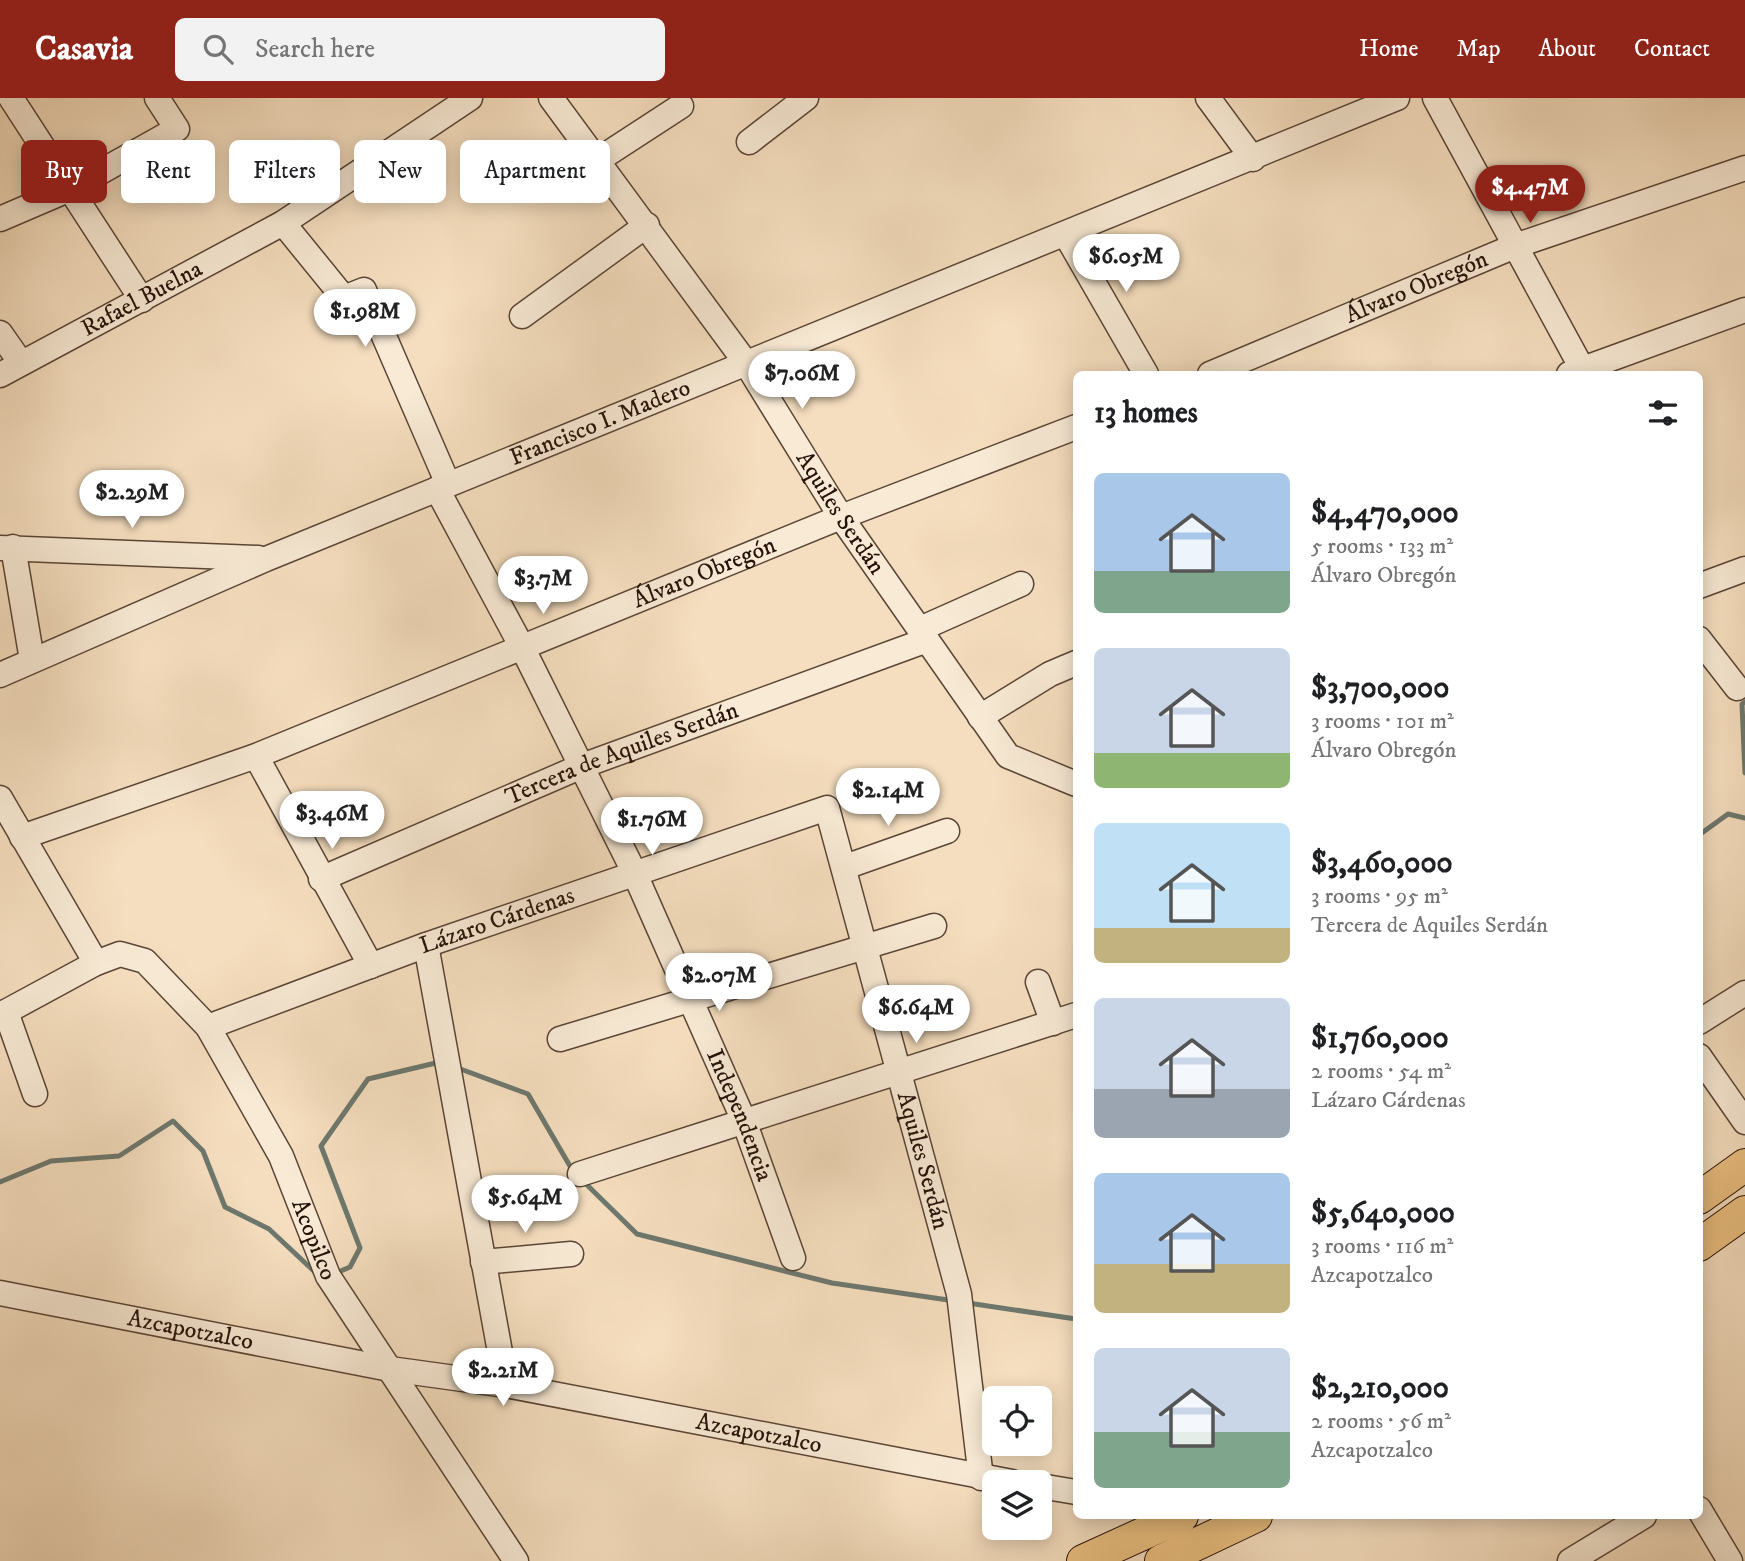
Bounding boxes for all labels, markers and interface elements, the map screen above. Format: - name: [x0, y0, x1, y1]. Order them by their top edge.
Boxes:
- search box: [175, 18, 665, 81]
- text: Casavia: [35, 29, 133, 70]
- icon: search: [199, 30, 237, 68]
- text: Search here: [255, 33, 375, 66]
- text: Home: [1359, 34, 1418, 64]
- text: Map: [1456, 34, 1501, 64]
- text: About: [1539, 34, 1596, 64]
- text: Contact: [1634, 34, 1710, 64]
- chip: Buy: [21, 140, 107, 203]
- chip: Rent: [121, 140, 215, 203]
- chip: Filters: [229, 140, 340, 203]
- chip: New: [354, 140, 446, 203]
- chip: Apartment: [460, 140, 610, 203]
- pin: $4.47M: [1473, 166, 1587, 225]
- text: $4.47M: [1491, 173, 1569, 202]
- pin: $6.05M: [1069, 234, 1183, 294]
- text: $6.05M: [1089, 242, 1163, 271]
- street label: Álvaro Obregón: [1340, 244, 1493, 331]
- street label: Rafael Buelna: [76, 254, 208, 344]
- pin: $1.98M: [308, 289, 422, 349]
- text: $1.98M: [330, 297, 400, 326]
- pin: $7.06M: [745, 352, 859, 411]
- text: $7.06M: [764, 359, 840, 388]
- street label: Francisco I. Madero: [505, 373, 695, 473]
- icon: filters: [1644, 394, 1682, 432]
- text: 13 homes: [1094, 395, 1198, 432]
- street label: Aquiles Serdán: [789, 446, 892, 581]
- pin: $2.29M: [75, 470, 189, 530]
- text: $2.29M: [95, 478, 169, 507]
- text: $4,470,000: [1311, 495, 1459, 532]
- icon: home: [1150, 501, 1234, 585]
- street label: Álvaro Obregón: [628, 530, 781, 615]
- text: 5 rooms · 133 m²: [1311, 532, 1453, 561]
- pin: $3.7M: [494, 556, 592, 616]
- text: Álvaro Obregón: [1311, 561, 1456, 590]
- text: $3.7M: [514, 564, 572, 593]
- text: $3,700,000: [1311, 670, 1449, 707]
- icon: home: [1150, 676, 1234, 760]
- street label: Tercera de Aquiles Serdán: [501, 695, 743, 812]
- text: 3 rooms · 101 m²: [1311, 707, 1454, 736]
- text: Álvaro Obregón: [1311, 736, 1456, 765]
- pin: $2.14M: [831, 768, 945, 828]
- text: $2.14M: [852, 776, 924, 805]
- pin: $3.46M: [275, 792, 389, 851]
- pin: $1.76M: [595, 798, 709, 857]
- text: $3.46M: [295, 799, 369, 828]
- text: $1.76M: [617, 805, 687, 834]
- text: $3,460,000: [1311, 845, 1453, 882]
- icon: home: [1150, 851, 1234, 935]
- street label: Lázaro Cárdenas: [416, 880, 578, 961]
- text: 3 rooms · 95 m²: [1311, 882, 1448, 911]
- text: Tercera de Aquiles Serdán: [1311, 911, 1548, 940]
- pin: $2.07M: [662, 954, 776, 1013]
- text: $2.07M: [681, 961, 757, 990]
- pin: $6.64M: [859, 986, 973, 1045]
- text: $6.64M: [878, 993, 954, 1022]
- text: $1,760,000: [1311, 1020, 1449, 1057]
- icon: home: [1150, 1026, 1234, 1110]
- street label: Independencia: [699, 1045, 780, 1186]
- text: 2 rooms · 54 m²: [1311, 1057, 1451, 1086]
- text: Lázaro Cárdenas: [1311, 1086, 1466, 1115]
- street label: Aquiles Serdán: [890, 1088, 956, 1233]
- pin: $5.64M: [468, 1176, 582, 1235]
- text: $5.64M: [488, 1183, 562, 1212]
- street label: Acopilco: [284, 1195, 343, 1284]
- text: $5,640,000: [1311, 1195, 1455, 1232]
- icon: home: [1150, 1201, 1234, 1285]
- text: 3 rooms · 116 m²: [1311, 1232, 1454, 1261]
- text: Azcapotzalco: [1311, 1261, 1433, 1290]
- street label: Azcapotzalco: [125, 1303, 256, 1357]
- pin: $2.21M: [446, 1348, 560, 1408]
- text: $2.21M: [468, 1356, 538, 1385]
- text: $2,210,000: [1311, 1370, 1449, 1407]
- icon: home: [1150, 1376, 1234, 1460]
- map controls: [982, 1386, 1052, 1540]
- button: locate: [982, 1386, 1052, 1456]
- street label: Azcapotzalco: [694, 1407, 824, 1460]
- text: 2 rooms · 56 m²: [1311, 1407, 1451, 1436]
- text: Azcapotzalco: [1311, 1436, 1433, 1465]
- button: layers: [982, 1470, 1052, 1540]

